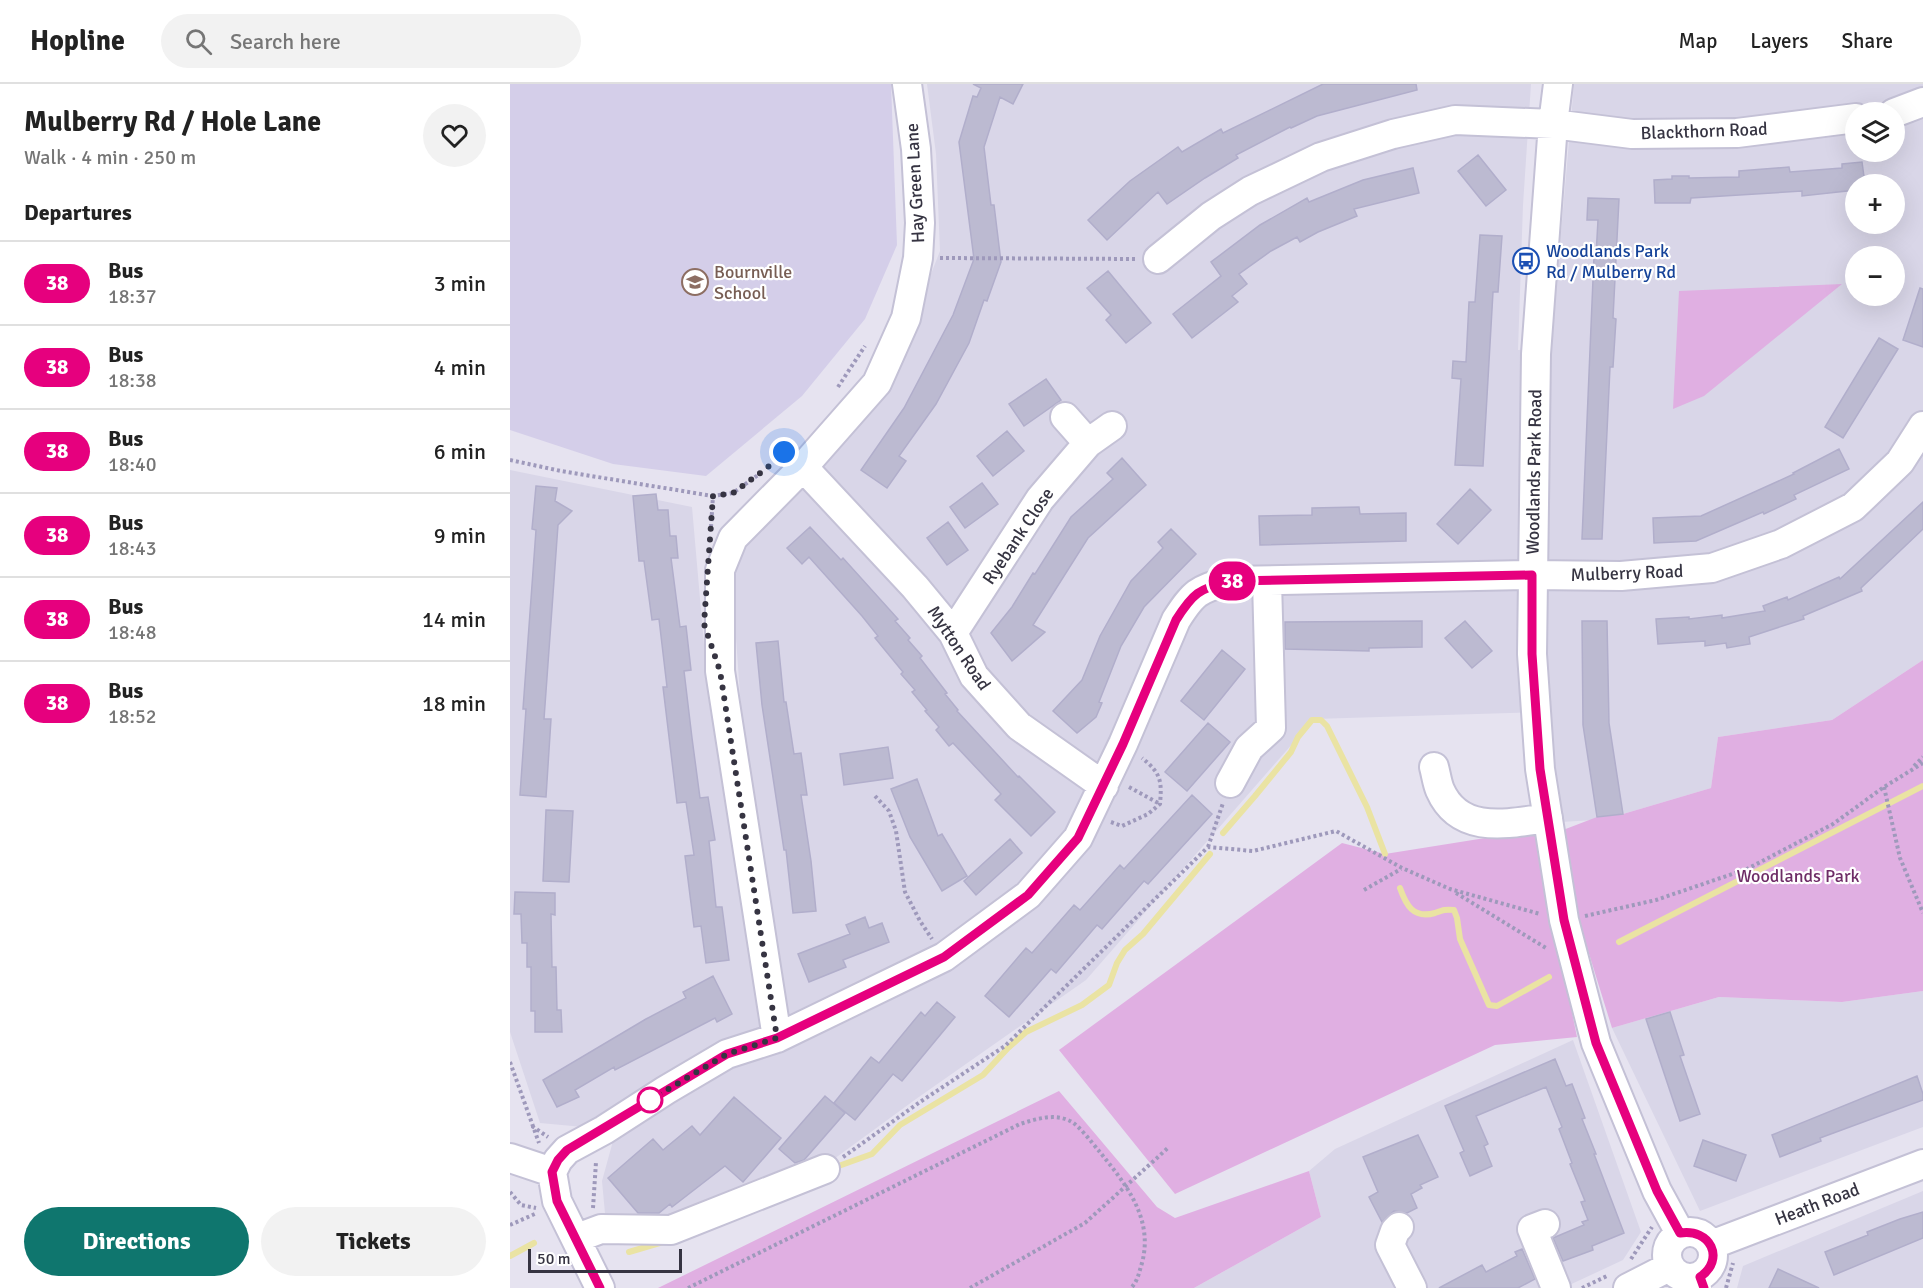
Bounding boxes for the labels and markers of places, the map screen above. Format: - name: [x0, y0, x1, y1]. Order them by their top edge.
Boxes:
- place label: Woodlands Park Rd / Mulberry Rd: [1546, 240, 1676, 283]
- bus stop icon: Woodlands Park Rd / Mulberry Rd: [1511, 246, 1541, 276]
- place label: Bournville School: [714, 261, 792, 304]
- school or university icon: Bournville School: [680, 267, 710, 297]
- unlabelled marker: [637, 1087, 663, 1113]

